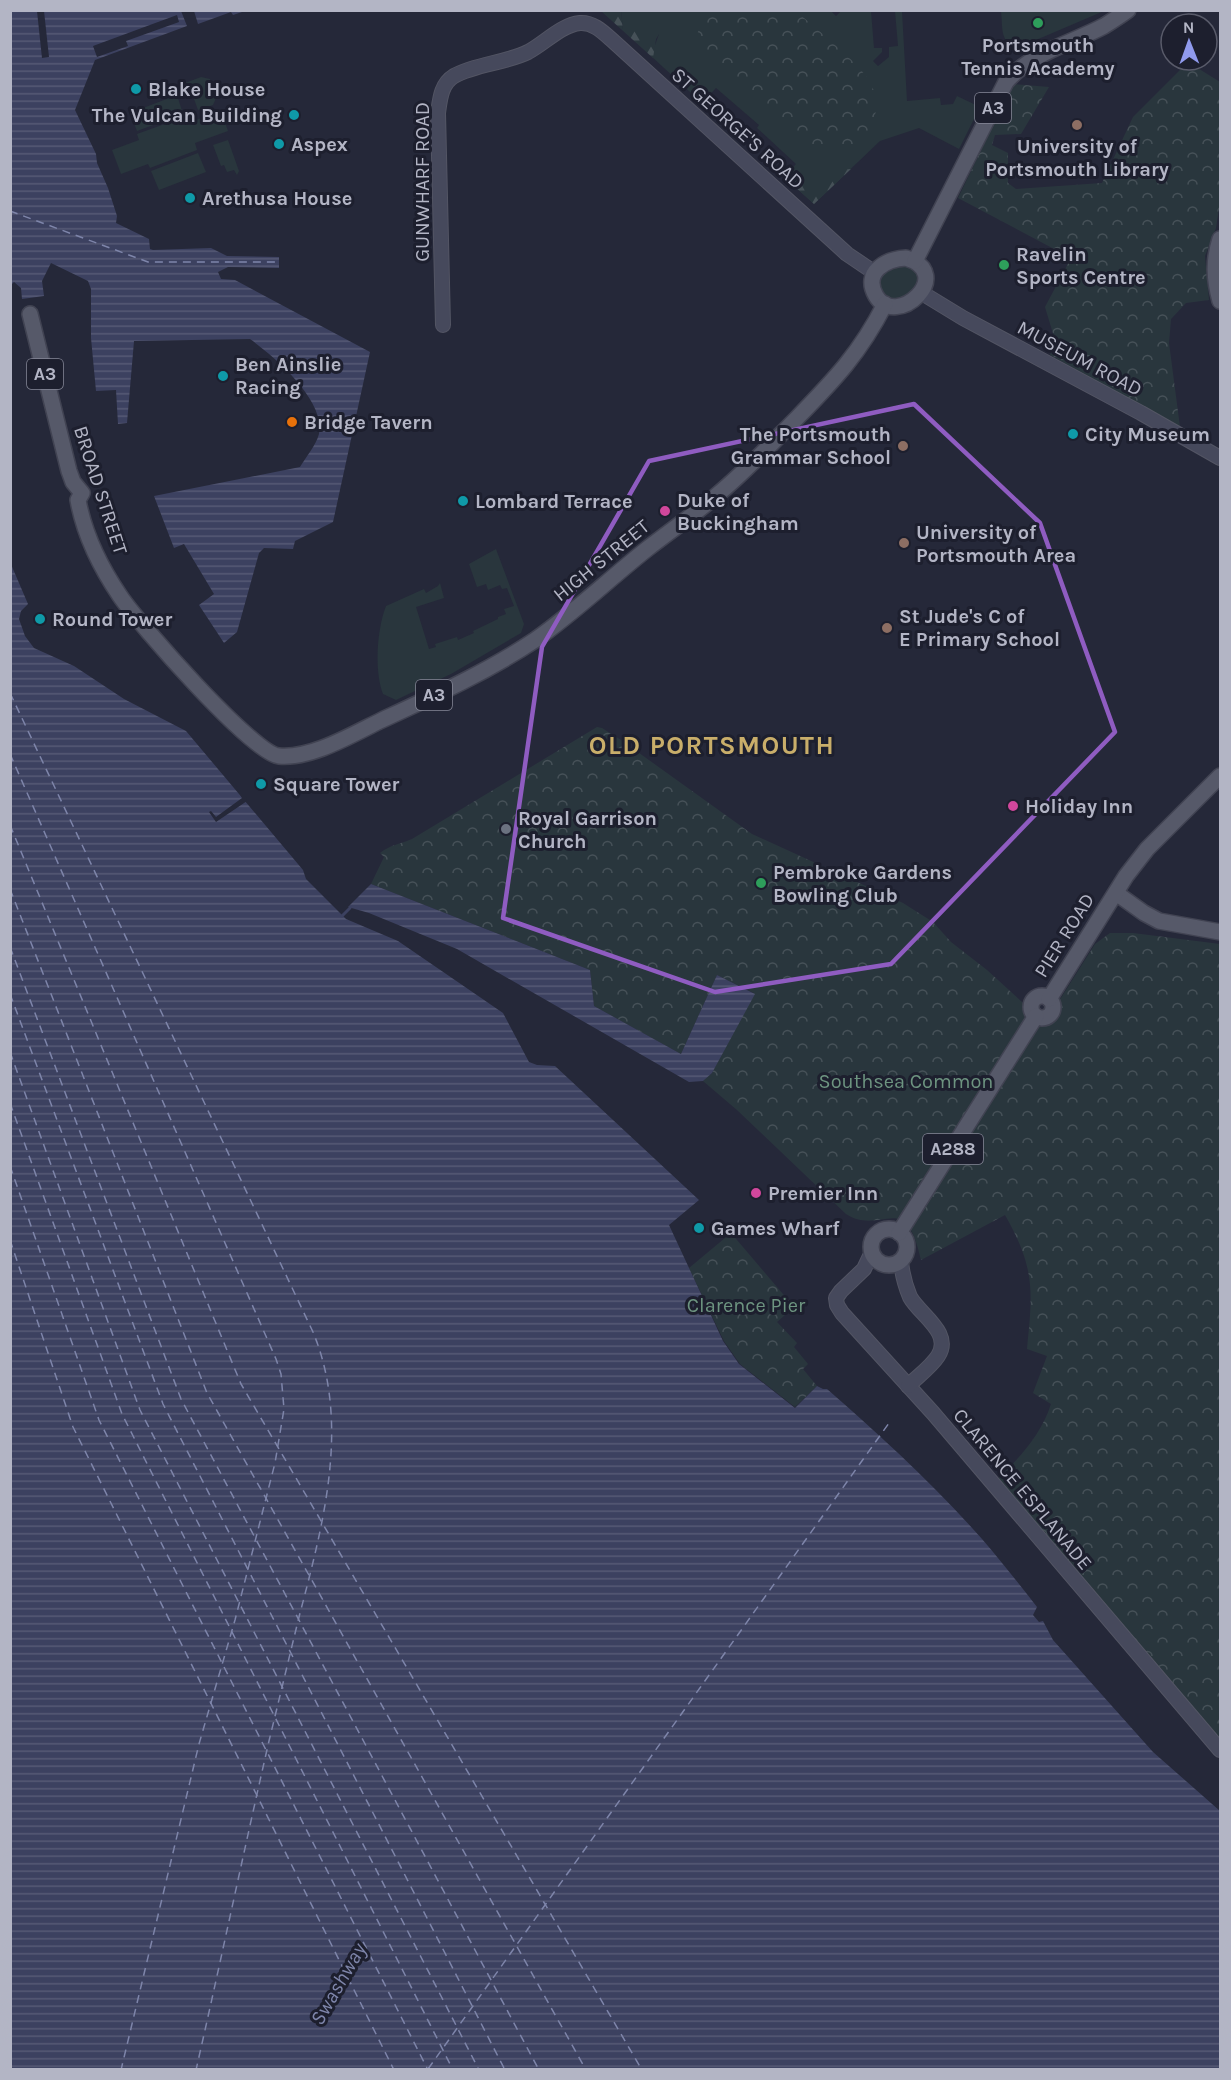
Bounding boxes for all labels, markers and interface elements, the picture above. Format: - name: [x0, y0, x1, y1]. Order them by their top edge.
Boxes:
- north arrow: [1159, 12, 1219, 72]
- marker: Portsmouth Tennis Academy: [1031, 16, 1045, 30]
- text: N: [1183, 18, 1195, 37]
- place label: Portsmouth Tennis Academy: [961, 34, 1115, 80]
- street label: ST GEORGE'S ROAD: [667, 63, 808, 194]
- place label: Blake House: [148, 78, 265, 101]
- marker: Blake House: [129, 82, 143, 96]
- road number: A3: [975, 93, 1011, 123]
- street label: GUNWHARF ROAD: [411, 102, 434, 262]
- place label: The Vulcan Building: [92, 104, 282, 127]
- marker: The Vulcan Building: [287, 108, 301, 122]
- marker: University of Portsmouth Library: [1070, 118, 1084, 132]
- place label: Aspex: [291, 133, 348, 156]
- place label: University of Portsmouth Library: [985, 135, 1169, 181]
- marker: Aspex: [272, 137, 286, 151]
- place label: Arethusa House: [202, 187, 352, 210]
- marker: Arethusa House: [183, 191, 197, 205]
- place label: Ravelin Sports Centre: [1016, 243, 1146, 289]
- marker: Ravelin Sports Centre: [997, 258, 1011, 272]
- street label: MUSEUM ROAD: [1013, 316, 1146, 401]
- place label: Ben Ainslie Racing: [235, 353, 341, 399]
- road number: A3: [27, 359, 63, 389]
- marker: Ben Ainslie Racing: [216, 369, 230, 383]
- place label: Bridge Tavern: [304, 411, 433, 434]
- marker: Bridge Tavern: [285, 415, 299, 429]
- street label: BROAD STREET: [69, 423, 132, 557]
- place label: The Portsmouth Grammar School: [731, 423, 891, 469]
- place label: City Museum: [1085, 423, 1210, 446]
- marker: City Museum: [1066, 427, 1080, 441]
- marker: The Portsmouth Grammar School: [896, 439, 910, 453]
- place label: Duke of Buckingham: [677, 489, 799, 535]
- place label: Lombard Terrace: [475, 490, 633, 513]
- marker: Lombard Terrace: [456, 494, 470, 508]
- marker: Duke of Buckingham: [658, 504, 672, 518]
- street label: HIGH STREET: [549, 515, 654, 606]
- place label: University of Portsmouth Area: [916, 521, 1076, 567]
- marker: University of Portsmouth Area: [897, 536, 911, 550]
- place label: St Jude's C of E Primary School: [899, 605, 1060, 651]
- place label: Round Tower: [52, 608, 172, 631]
- marker: Round Tower: [33, 612, 47, 626]
- marker: St Jude's C of E Primary School: [880, 621, 894, 635]
- road number: A3: [416, 680, 452, 710]
- district label: OLD PORTSMOUTH: [589, 730, 835, 761]
- place label: Square Tower: [273, 773, 400, 796]
- marker: Square Tower: [254, 777, 268, 791]
- place label: Holiday Inn: [1025, 795, 1133, 818]
- marker: Holiday Inn: [1006, 799, 1020, 813]
- place label: Royal Garrison Church: [518, 807, 657, 853]
- marker: Royal Garrison Church: [499, 822, 513, 836]
- place label: Pembroke Gardens Bowling Club: [773, 861, 952, 907]
- marker: Pembroke Gardens Bowling Club: [754, 876, 768, 890]
- street label: PIER ROAD: [1030, 889, 1099, 982]
- park label: Southsea Common: [819, 1070, 993, 1093]
- road number: A288: [923, 1134, 983, 1164]
- place label: Premier Inn: [768, 1182, 878, 1205]
- marker: Premier Inn: [749, 1186, 763, 1200]
- place label: Games Wharf: [711, 1217, 840, 1240]
- marker: Games Wharf: [692, 1221, 706, 1235]
- park label: Clarence Pier: [687, 1294, 806, 1317]
- street label: CLARENCE ESPLANADE: [948, 1404, 1097, 1575]
- water label: Swashway: [305, 1938, 371, 2029]

